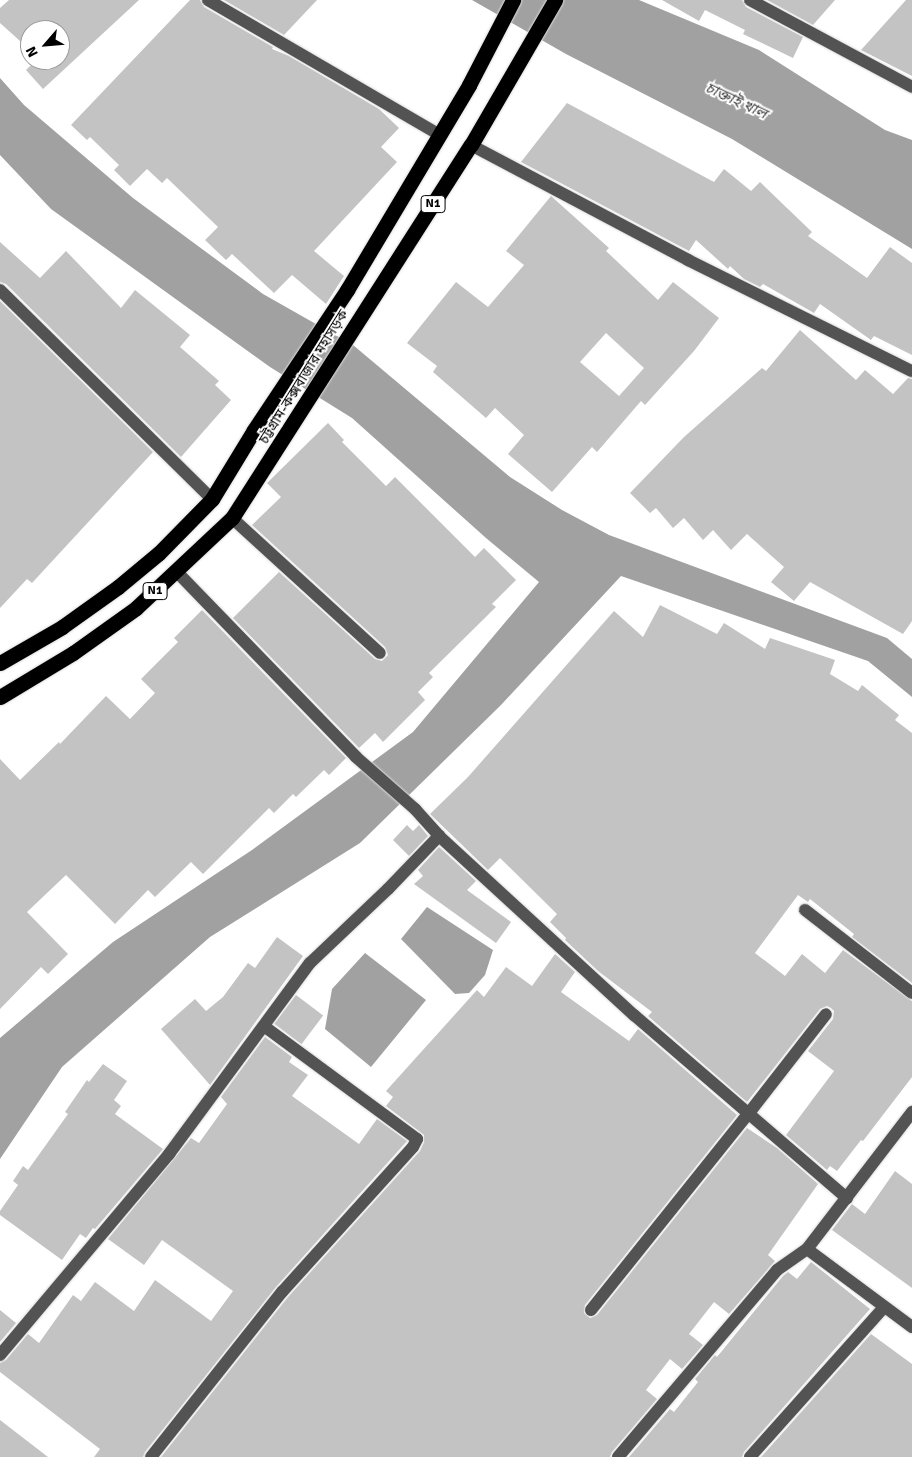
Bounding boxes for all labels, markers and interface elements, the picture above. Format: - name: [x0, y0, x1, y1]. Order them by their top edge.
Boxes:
- north arrow: [20, 20, 70, 70]
- text: N: [22, 43, 42, 60]
- water label: চাক্তাই খাল: [702, 79, 770, 123]
- road number: N1: [420, 194, 446, 213]
- street label: চট্টগ্রাম-কক্সবাজার মহাসড়ক: [256, 307, 352, 447]
- road number: N1: [142, 582, 168, 600]

